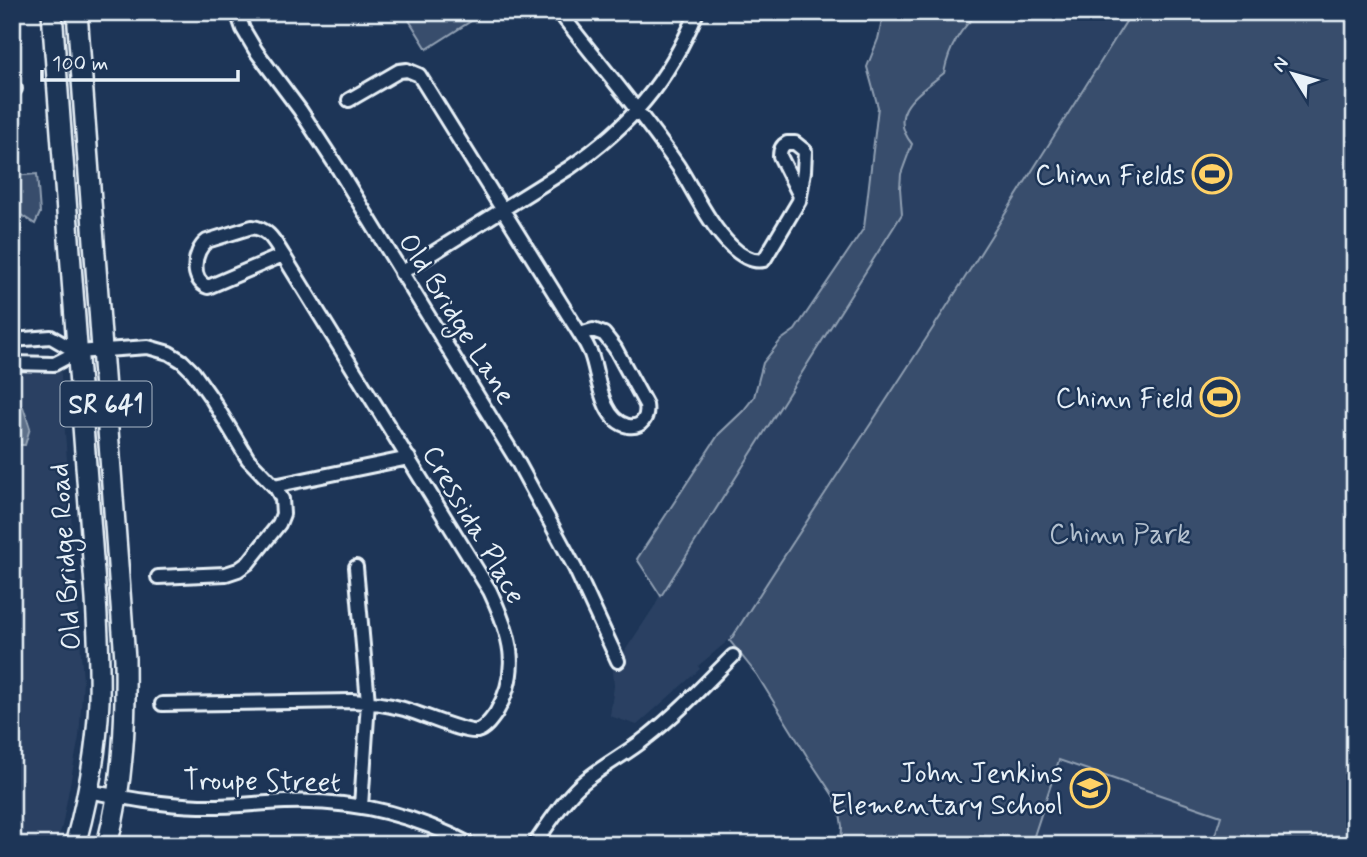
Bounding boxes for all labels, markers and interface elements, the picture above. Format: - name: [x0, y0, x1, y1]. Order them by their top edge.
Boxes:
- scale bar: [42, 38, 238, 82]
- north arrow: [1258, 38, 1328, 108]
- text: 100 m: [52, 50, 108, 78]
- text: N: [1267, 52, 1294, 77]
- sports icon: Chinn Fields: [1191, 153, 1233, 195]
- place label: Chinn Fields: [1035, 158, 1185, 195]
- street label: Old Bridge Lane: [387, 227, 523, 413]
- sports icon: Chinn Field: [1199, 376, 1241, 418]
- place label: Chinn Field: [1056, 381, 1193, 418]
- road number: SR 641: [60, 382, 152, 426]
- street label: Cressida Place: [412, 439, 533, 612]
- street label: Old Bridge Road: [41, 462, 93, 652]
- park label: Chinn Park: [1049, 517, 1191, 554]
- place label: John Jenkins Elementary School: [830, 756, 1063, 825]
- street label: Troupe Street: [183, 763, 341, 802]
- school or university icon: John Jenkins Elementary School: [1069, 767, 1111, 809]

